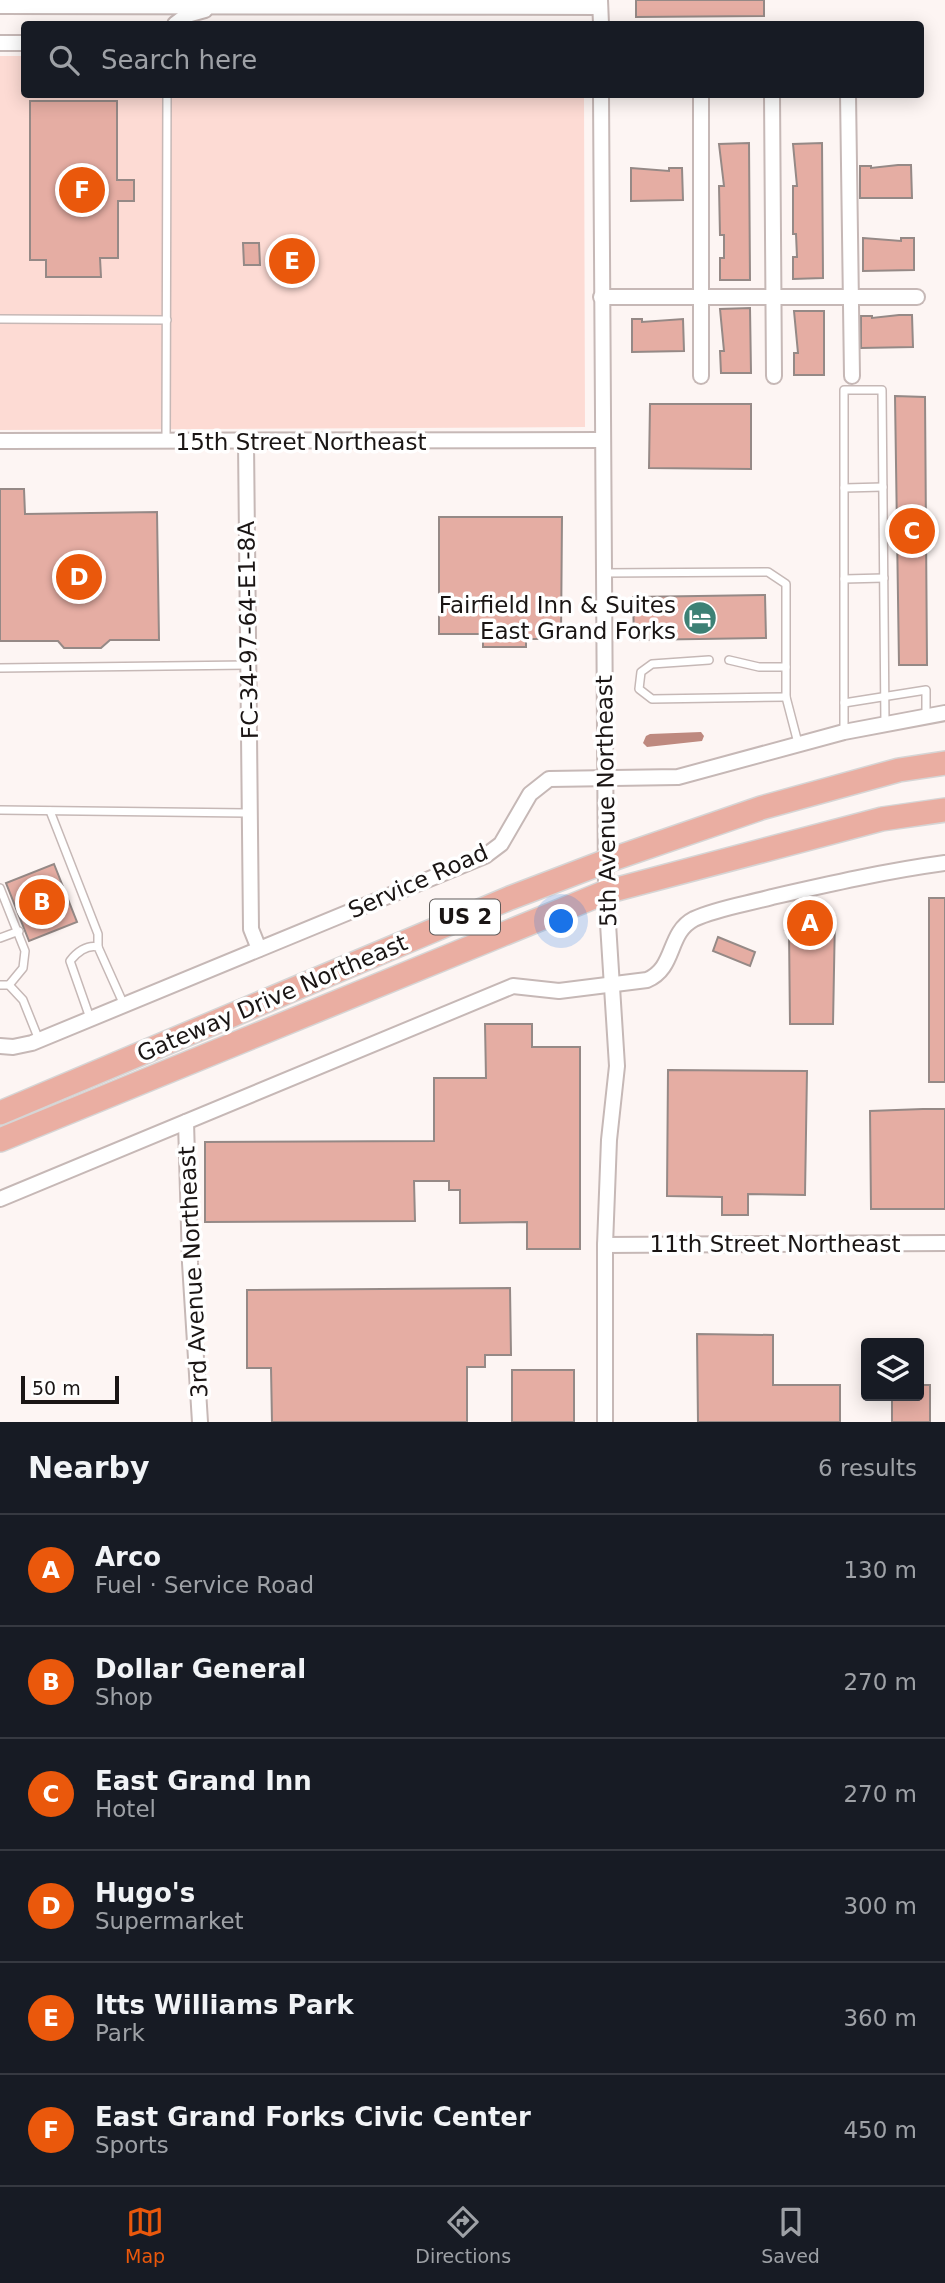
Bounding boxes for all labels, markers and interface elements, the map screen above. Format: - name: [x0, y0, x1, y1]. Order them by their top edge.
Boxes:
- search box: [21, 21, 924, 98]
- icon: search: [45, 41, 83, 79]
- text: Search here: [101, 45, 257, 75]
- pin: F: [59, 164, 105, 216]
- pin: E: [269, 235, 315, 287]
- street label: 15th Street Northeast: [176, 429, 426, 455]
- pin: C: [889, 505, 935, 557]
- street label: FC-34-97-64-E1-8A: [233, 520, 263, 739]
- pin: D: [56, 551, 102, 603]
- place label: Fairfield Inn & Suites East Grand Forks: [439, 592, 676, 644]
- hotel icon: Fairfield Inn & Suites East Grand Forks: [681, 599, 719, 637]
- street label: 5th Avenue Northeast: [591, 675, 621, 927]
- street label: Service Road: [344, 839, 492, 923]
- pin: B: [19, 876, 65, 928]
- pin: A: [787, 897, 833, 949]
- road number: US 2: [430, 900, 500, 934]
- your location: [544, 904, 578, 938]
- street label: Gateway Drive Northeast: [133, 929, 411, 1067]
- street label: 3rd Avenue Northeast: [173, 1146, 213, 1398]
- street label: 11th Street Northeast: [650, 1231, 900, 1257]
- map controls: [861, 1338, 924, 1401]
- button: layers: [861, 1338, 924, 1401]
- scale bar: [21, 1373, 119, 1405]
- text: 50 m: [32, 1377, 81, 1399]
- text: Nearby: [28, 1450, 150, 1485]
- text: 6 results: [818, 1455, 917, 1481]
- text: Arco: [95, 1542, 161, 1572]
- text: A: [42, 1557, 60, 1583]
- text: 130 m: [843, 1557, 917, 1583]
- text: Fuel · Service Road: [95, 1572, 314, 1598]
- text: Dollar General: [95, 1654, 306, 1684]
- text: B: [42, 1669, 60, 1695]
- text: 270 m: [843, 1669, 917, 1695]
- text: Shop: [95, 1684, 153, 1710]
- text: East Grand Inn: [95, 1766, 312, 1796]
- text: C: [43, 1781, 59, 1807]
- text: 270 m: [843, 1781, 917, 1807]
- text: Hotel: [95, 1796, 156, 1822]
- text: Hugo's: [95, 1878, 195, 1908]
- text: D: [41, 1893, 61, 1919]
- text: 300 m: [843, 1893, 917, 1919]
- text: Supermarket: [95, 1908, 244, 1934]
- text: Itts Williams Park: [95, 1990, 354, 2020]
- text: E: [43, 2005, 59, 2031]
- text: 360 m: [843, 2005, 917, 2031]
- text: Park: [95, 2020, 145, 2046]
- text: East Grand Forks Civic Center: [95, 2102, 531, 2132]
- text: F: [43, 2117, 59, 2143]
- text: 450 m: [843, 2117, 917, 2143]
- text: Sports: [95, 2132, 169, 2158]
- tab: Map: [125, 2203, 165, 2267]
- tab: Directions: [415, 2203, 511, 2267]
- tab: Saved: [761, 2203, 820, 2267]

